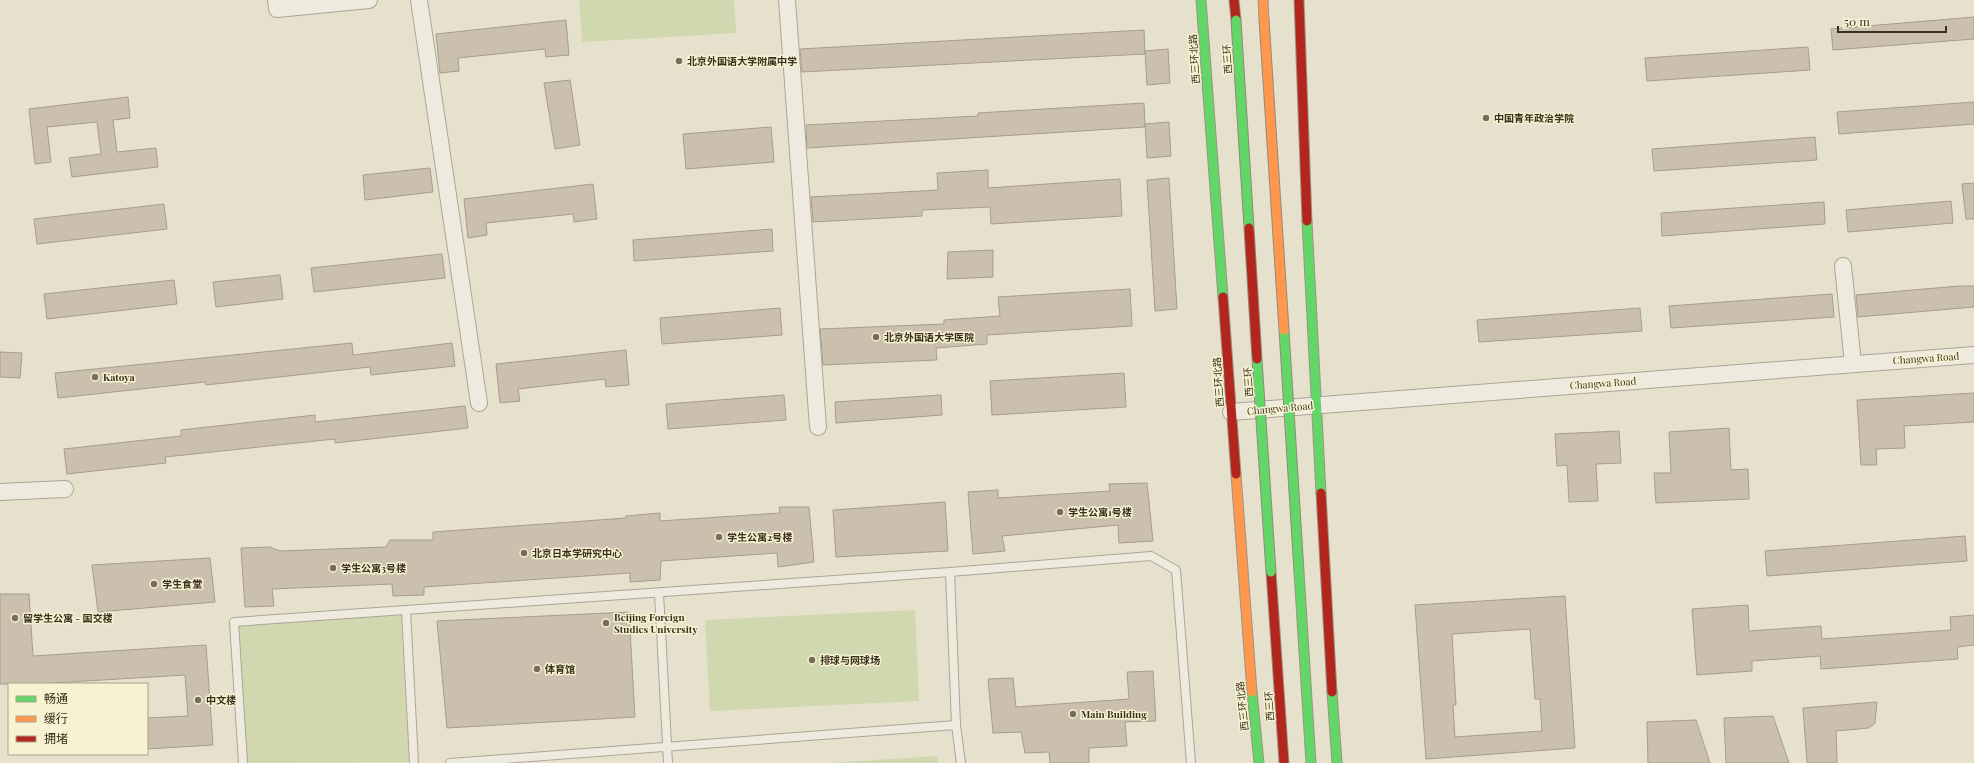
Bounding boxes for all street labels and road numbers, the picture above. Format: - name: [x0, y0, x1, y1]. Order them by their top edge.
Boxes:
- street label: 西三环北路: [1185, 34, 1203, 84]
- street label: 西三环: [1219, 44, 1235, 74]
- street label: Changwa Road: [1892, 349, 1960, 367]
- street label: 西三环北路: [1209, 357, 1227, 407]
- street label: 西三环: [1240, 367, 1256, 397]
- street label: Changwa Road: [1569, 374, 1637, 392]
- street label: Changwa Road: [1246, 398, 1314, 418]
- street label: 西三环北路: [1232, 680, 1252, 732]
- street label: 西三环: [1261, 691, 1277, 721]

